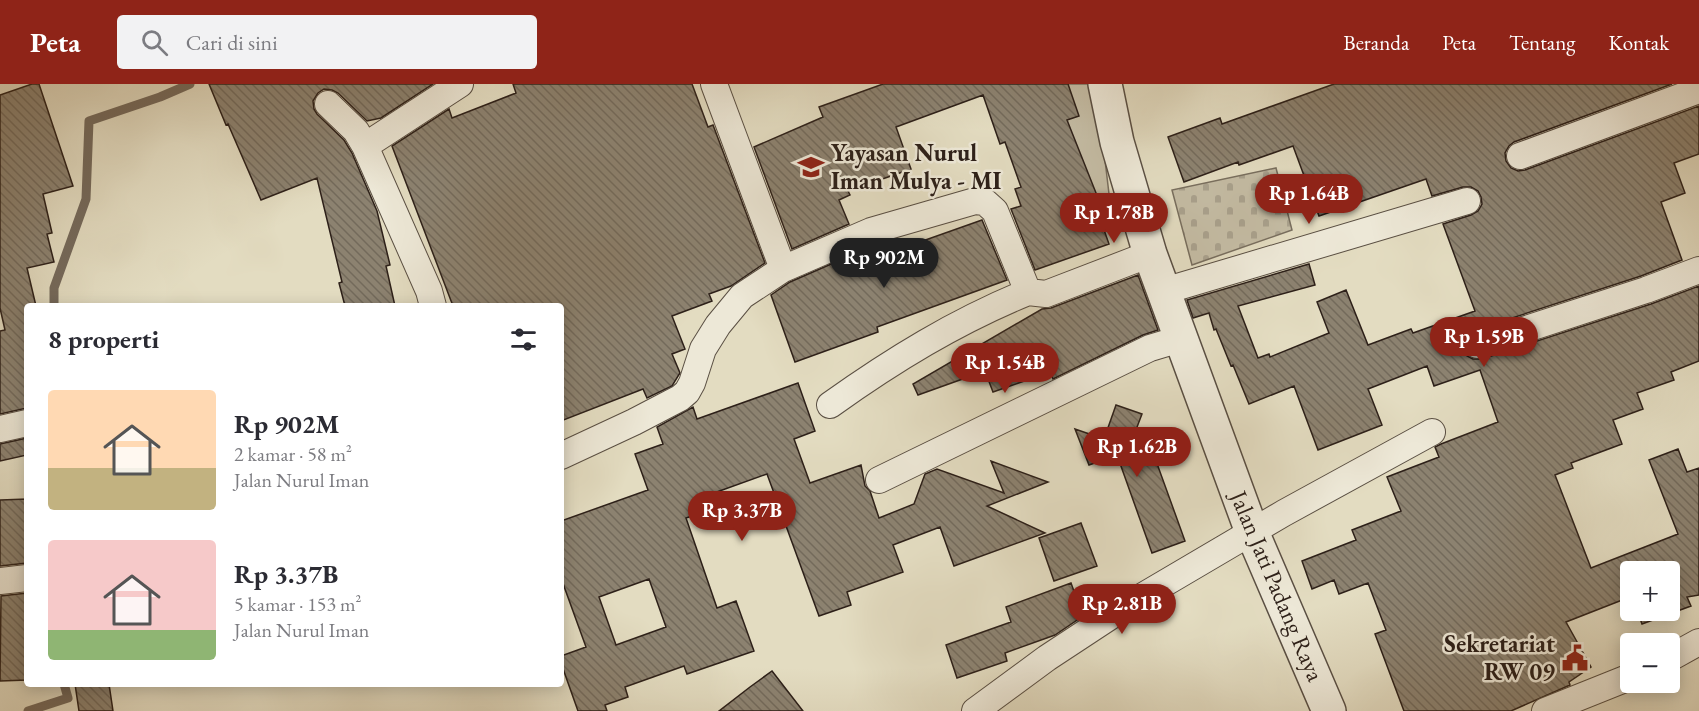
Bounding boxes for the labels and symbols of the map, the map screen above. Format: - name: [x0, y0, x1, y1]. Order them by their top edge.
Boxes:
- place label: Yayasan Nurul Iman Mulya - MI: [831, 137, 1002, 197]
- school or university icon: Yayasan Nurul Iman Mulya - MI: [796, 152, 826, 182]
- pin: Rp 1.64B: [1247, 174, 1371, 225]
- pin: Rp 1.78B: [1052, 193, 1176, 244]
- pin: Rp 902M: [829, 238, 939, 289]
- pin: Rp 1.59B: [1422, 317, 1546, 368]
- pin: Rp 1.54B: [943, 343, 1067, 394]
- pin: Rp 1.62B: [1075, 427, 1199, 478]
- street label: Jalan Jati Padang Raya: [1223, 484, 1332, 686]
- pin: Rp 3.37B: [680, 491, 804, 542]
- pin: Rp 2.81B: [1060, 584, 1184, 635]
- place label: Sekretariat RW 09: [1444, 628, 1555, 687]
- public building icon: Sekretariat RW 09: [1560, 643, 1590, 673]

